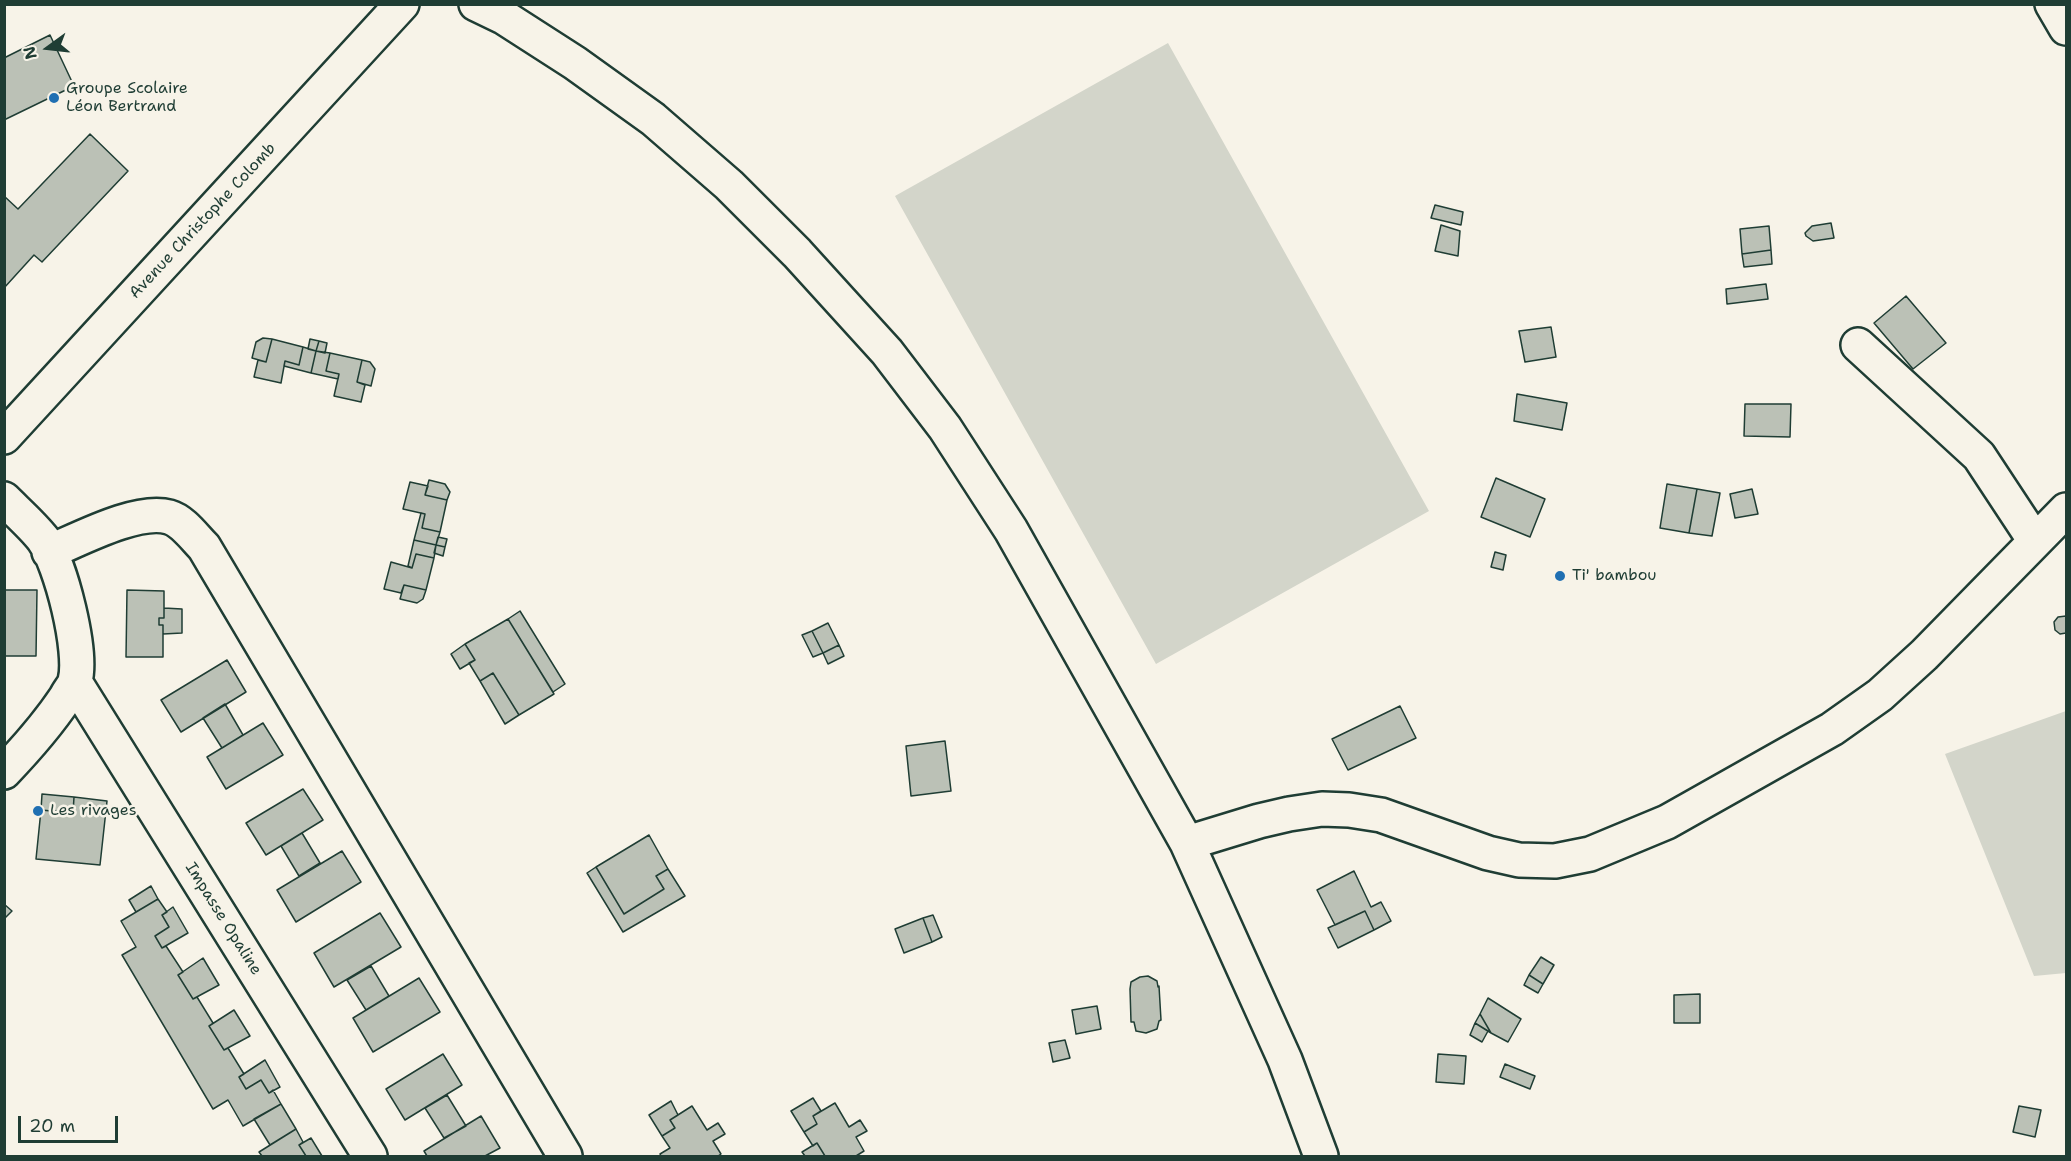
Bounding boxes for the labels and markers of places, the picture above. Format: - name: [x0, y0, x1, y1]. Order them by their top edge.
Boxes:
- place label: Groupe Scolaire Léon Bertrand: [66, 79, 188, 117]
- marker: Groupe Scolaire Léon Bertrand: [47, 91, 61, 105]
- place label: Ti' bambou: [1572, 566, 1657, 586]
- marker: Ti' bambou: [1553, 569, 1567, 583]
- place label: Les rivages: [50, 801, 137, 821]
- marker: Les rivages: [31, 804, 45, 818]

